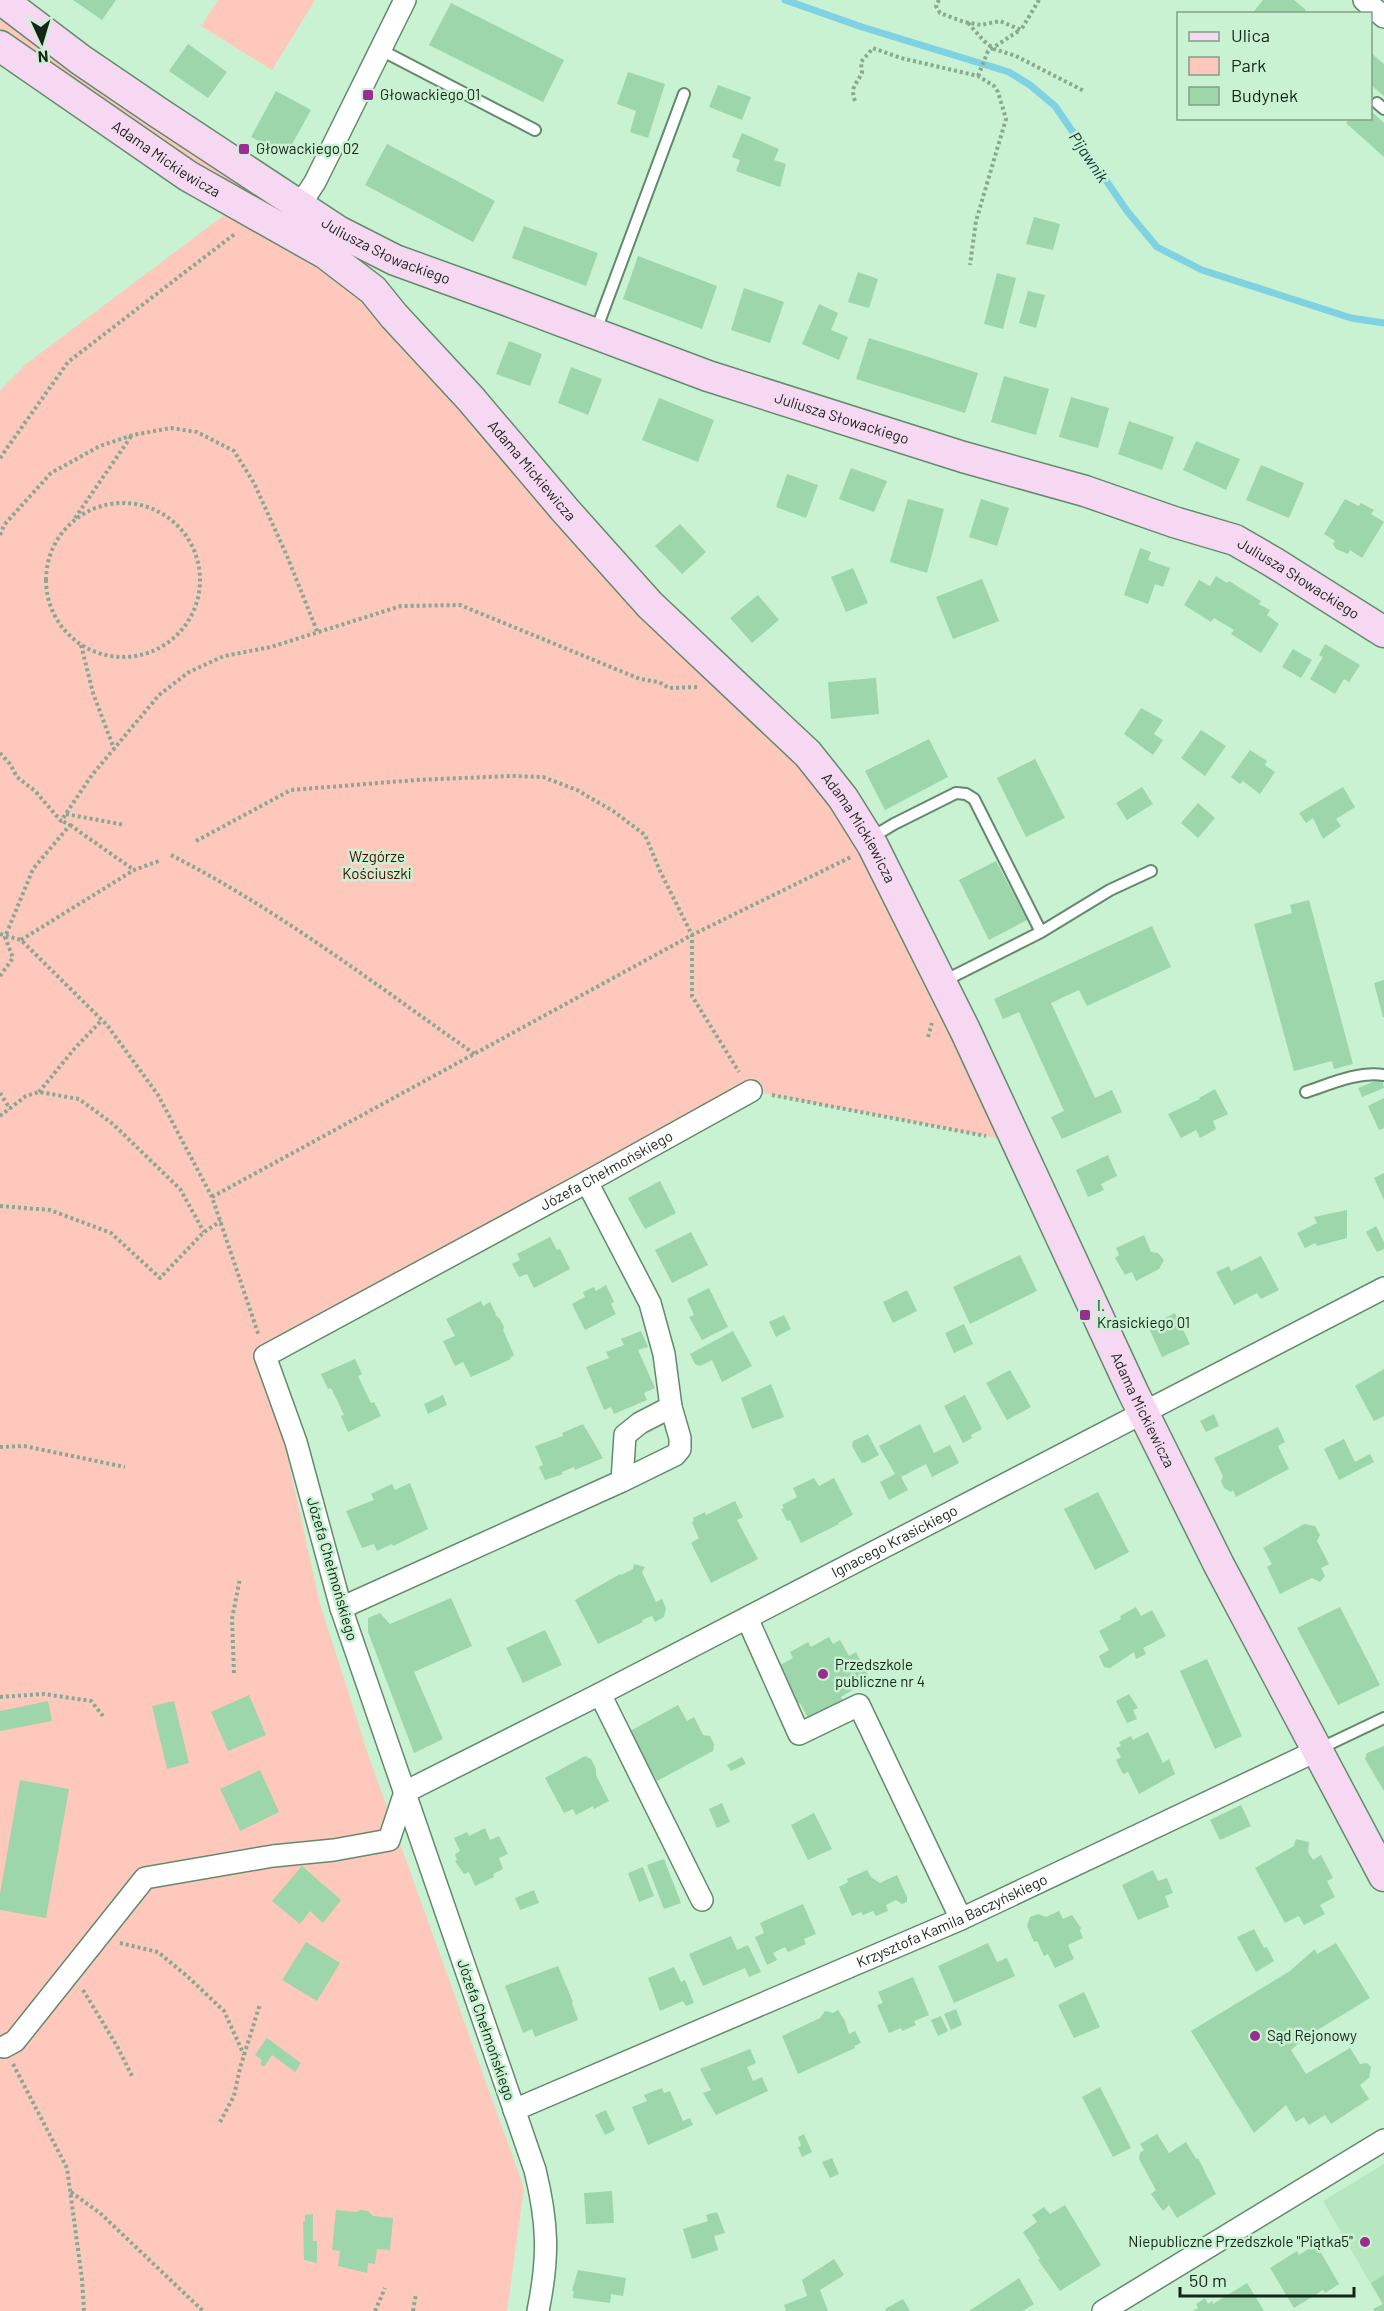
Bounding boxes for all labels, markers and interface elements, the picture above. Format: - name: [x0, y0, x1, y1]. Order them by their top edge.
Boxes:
- north arrow: [12, 12, 72, 72]
- legend: [1177, 12, 1372, 120]
- text: Ulica: [1231, 24, 1270, 46]
- text: N: [37, 48, 49, 67]
- text: Park: [1231, 54, 1266, 76]
- text: Budynek: [1231, 84, 1298, 106]
- place label: Głowackiego 01: [380, 85, 480, 103]
- marker: Głowackiego 01: [361, 88, 375, 102]
- street label: Adama Mickiewicza: [109, 116, 224, 200]
- water label: Pijawnik: [1066, 128, 1113, 186]
- place label: Głowackiego 02: [256, 139, 359, 157]
- marker: Głowackiego 02: [237, 142, 251, 156]
- street label: Juliusza Słowackiego: [319, 213, 453, 287]
- street label: Juliusza Słowackiego: [773, 388, 912, 447]
- street label: Adama Mickiewicza: [485, 416, 580, 524]
- street label: Juliusza Słowackiego: [1235, 533, 1363, 622]
- street label: Adama Mickiewicza: [818, 769, 900, 886]
- park label: Wzgórze Kościuszki: [342, 847, 412, 882]
- street label: Józefa Chełmońskiego: [537, 1126, 676, 1214]
- place label: I. Krasickiego 01: [1097, 1296, 1190, 1331]
- marker: I. Krasickiego 01: [1078, 1308, 1092, 1322]
- street label: Adama Mickiewicza: [1108, 1349, 1179, 1470]
- street label: Józefa Chełmońskiego: [304, 1495, 362, 1643]
- street label: Ignacego Krasickiego: [828, 1501, 960, 1581]
- place label: Przedszkole publiczne nr 4: [835, 1655, 925, 1690]
- marker: Przedszkole publiczne nr 4: [816, 1667, 830, 1681]
- street label: Krzysztofa Kamila Baczyńskiego: [853, 1869, 1050, 1971]
- street label: Józefa Chełmońskiego: [454, 1957, 520, 2103]
- place label: Sąd Rejonowy: [1267, 2026, 1357, 2044]
- marker: Sąd Rejonowy: [1248, 2029, 1262, 2043]
- place label: Niepubliczne Przedszkole "Piątka5": [1128, 2232, 1353, 2250]
- marker: Niepubliczne Przedszkole "Piątka5": [1358, 2235, 1372, 2249]
- scale bar: [1180, 2260, 1354, 2298]
- text: 50 m: [1189, 2269, 1227, 2291]

